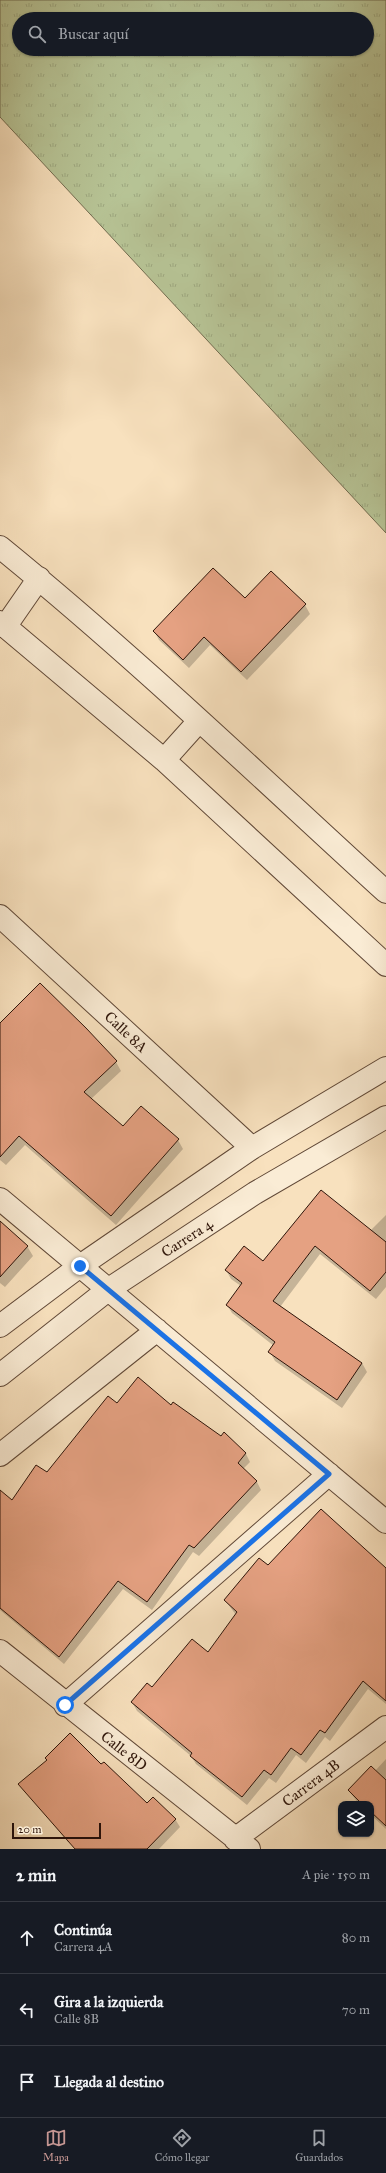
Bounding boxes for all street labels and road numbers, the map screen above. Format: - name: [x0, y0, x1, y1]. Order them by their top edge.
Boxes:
- street label: Calle 8A: [101, 1008, 151, 1056]
- street label: Carrera 4: [158, 1214, 217, 1261]
- street label: Calle 8D: [97, 1727, 151, 1775]
- street label: Carrera 4B: [279, 1756, 343, 1810]

